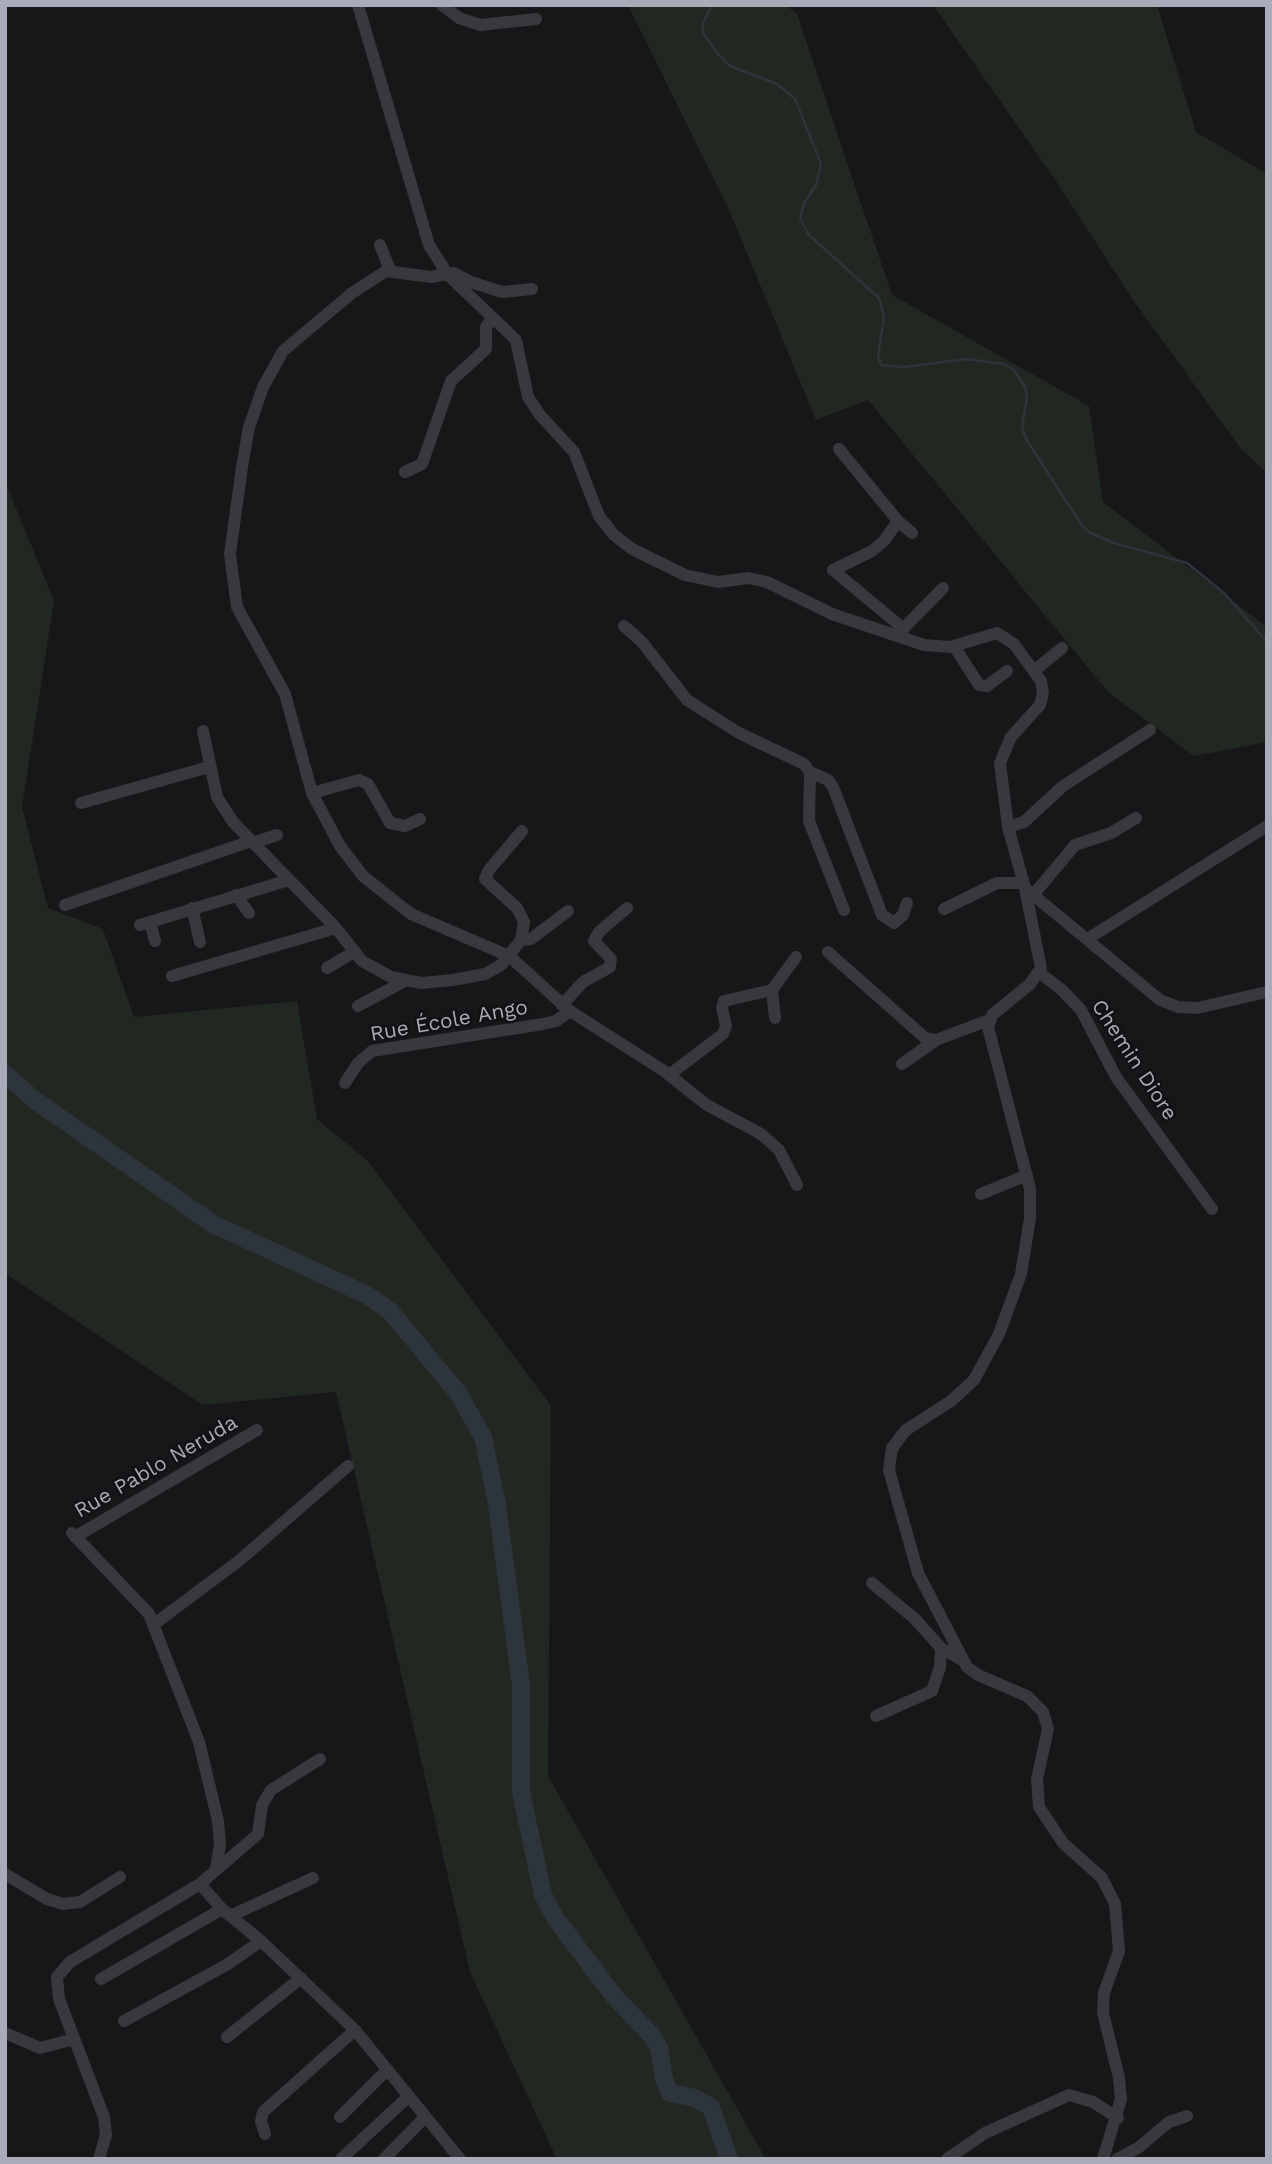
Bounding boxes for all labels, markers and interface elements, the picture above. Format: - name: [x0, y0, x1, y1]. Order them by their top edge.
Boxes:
- street label: Rue École Ango: [368, 995, 530, 1047]
- street label: Chemin Diore: [1086, 995, 1182, 1125]
- street label: Rue Pablo Neruda: [70, 1410, 242, 1524]

